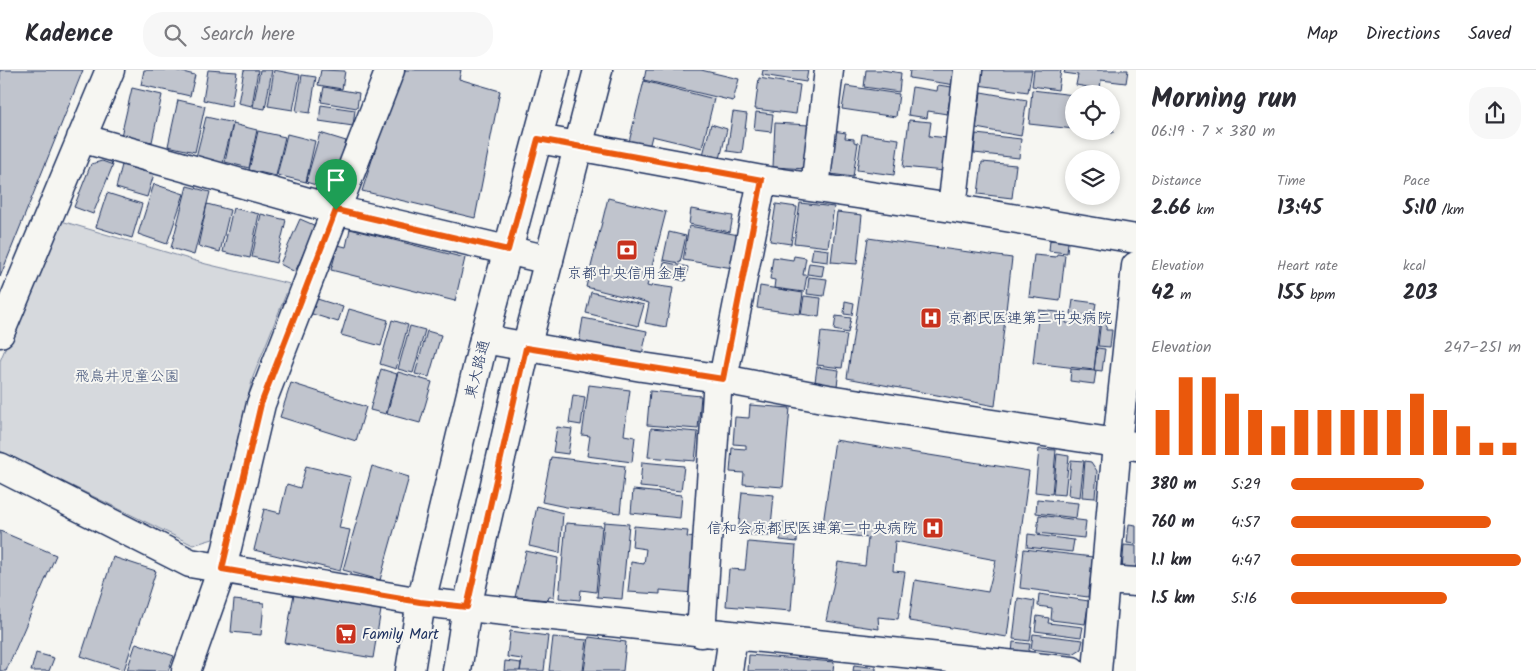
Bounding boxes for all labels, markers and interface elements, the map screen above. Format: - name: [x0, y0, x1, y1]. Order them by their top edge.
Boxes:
- search box: [143, 12, 493, 57]
- text: Kadence: [25, 15, 113, 54]
- text: Search here: [201, 20, 295, 50]
- text: Map: [1306, 20, 1338, 49]
- text: Directions: [1366, 20, 1440, 49]
- text: Saved: [1468, 20, 1511, 49]
- icon: search: [161, 21, 189, 49]
- text: Morning run: [1151, 77, 1297, 122]
- map controls: [1065, 85, 1120, 205]
- button: locate: [1065, 85, 1120, 140]
- button: share: [1469, 87, 1521, 139]
- text: 06:19 · 7 × 380 m: [1151, 119, 1275, 144]
- button: layers: [1065, 150, 1120, 205]
- pin: [315, 159, 357, 210]
- icon: arrive: [322, 166, 350, 194]
- text: Distance: [1151, 170, 1201, 192]
- text: Time: [1277, 170, 1305, 192]
- text: Pace: [1403, 170, 1430, 192]
- text: 2.66: [1151, 192, 1191, 225]
- text: 13:45: [1277, 192, 1322, 225]
- text: 5:10: [1403, 192, 1436, 225]
- text: km: [1191, 199, 1214, 221]
- text: /km: [1436, 199, 1464, 221]
- bank icon: 京都中央信用金庫: [615, 238, 639, 262]
- text: Elevation: [1151, 255, 1204, 277]
- text: Heart rate: [1277, 255, 1338, 277]
- text: kcal: [1403, 255, 1426, 277]
- place label: 京都中央信用金庫: [567, 262, 687, 286]
- text: 42: [1151, 277, 1175, 310]
- text: 155: [1277, 277, 1305, 310]
- text: 203: [1403, 277, 1438, 310]
- text: m: [1175, 284, 1191, 306]
- text: bpm: [1305, 284, 1335, 306]
- hospital icon: 京都民医連第二中央病院: [919, 306, 943, 330]
- place label: 京都民医連第二中央病院: [947, 307, 1112, 331]
- text: Elevation: [1151, 335, 1212, 360]
- text: 247–251 m: [1444, 335, 1521, 360]
- street label: 東大路通: [459, 337, 497, 401]
- park label: 飛鳥井児童公園: [74, 365, 180, 389]
- text: 380 m: [1151, 472, 1197, 497]
- text: 5:29: [1231, 472, 1261, 497]
- text: 760 m: [1151, 510, 1195, 535]
- text: 4:57: [1231, 510, 1260, 535]
- hospital icon: 信和会京都民医連第二中央病院: [921, 516, 945, 540]
- place label: 信和会京都民医連第二中央病院: [707, 517, 917, 541]
- text: 1.1 km: [1151, 548, 1192, 573]
- text: 4:47: [1231, 548, 1260, 573]
- text: 1.5 km: [1151, 586, 1195, 611]
- text: 5:16: [1231, 586, 1257, 611]
- supermarket icon: Family Mart: [334, 622, 358, 646]
- place label: Family Mart: [362, 623, 439, 647]

